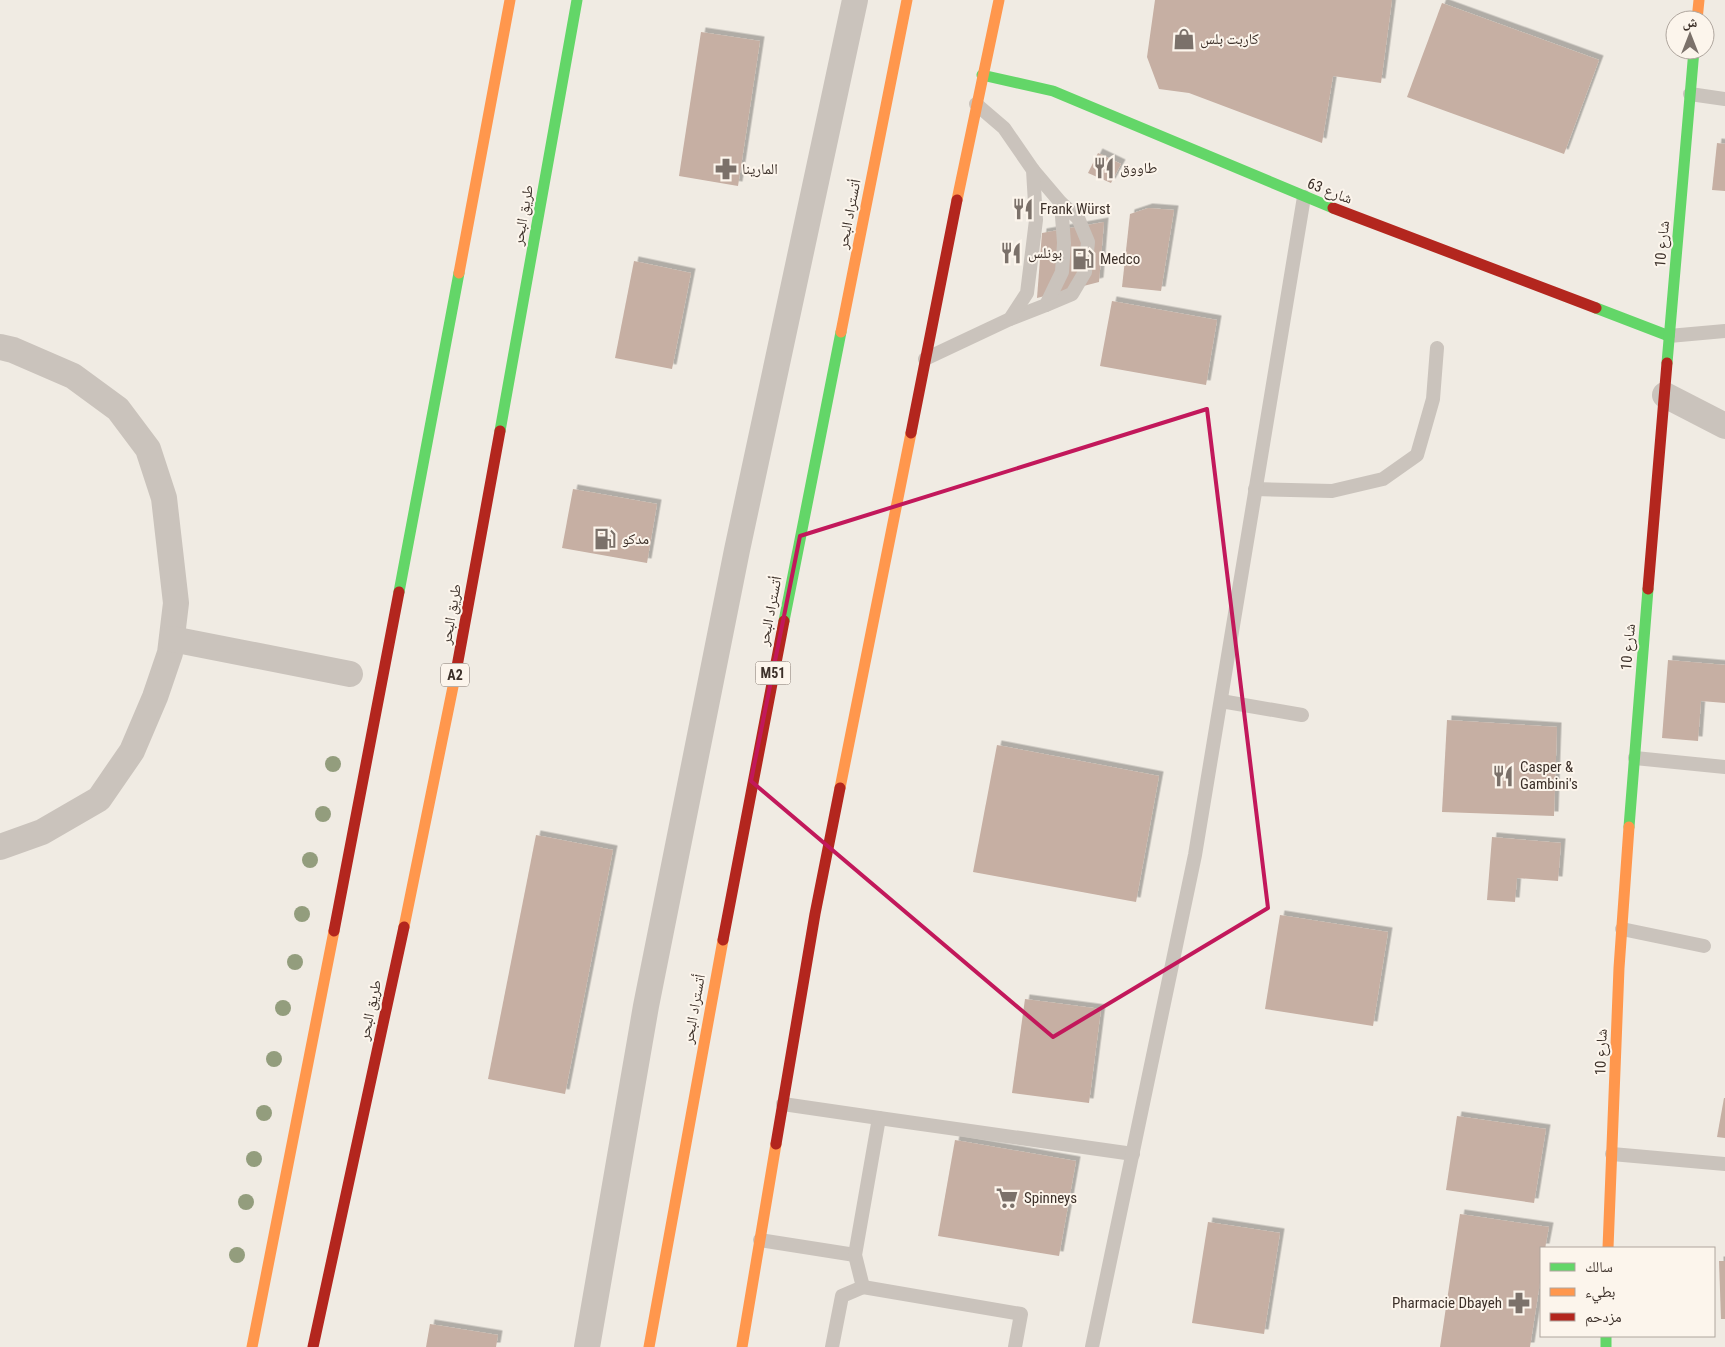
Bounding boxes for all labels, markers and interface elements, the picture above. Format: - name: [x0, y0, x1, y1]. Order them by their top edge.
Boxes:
- north arrow: [1665, 10, 1715, 60]
- text: ش: [1683, 14, 1698, 31]
- shop icon: كاربت بلس: [1171, 26, 1197, 52]
- place label: كاربت بلس: [1200, 30, 1259, 49]
- restaurant icon: طاووق: [1091, 155, 1117, 181]
- pharmacy icon: المارينا: [713, 156, 739, 182]
- place label: طاووق: [1120, 159, 1158, 178]
- place label: المارينا: [742, 160, 778, 178]
- street label: شارع 63: [1305, 174, 1355, 209]
- street label: أتستراد البحر: [833, 178, 865, 251]
- street label: طريق البحر: [509, 183, 538, 248]
- restaurant icon: Frank Würst: [1010, 196, 1036, 222]
- place label: Frank Würst: [1040, 200, 1110, 218]
- street label: شارع 10: [1651, 220, 1674, 268]
- restaurant icon: بونلس: [998, 240, 1024, 266]
- place label: بونلس: [1028, 244, 1062, 263]
- fuel station icon: Medco: [1070, 246, 1096, 272]
- place label: Medco: [1100, 250, 1140, 268]
- fuel station icon: مدكو: [592, 526, 618, 552]
- place label: مدكو: [622, 530, 649, 548]
- street label: أتستراد البحر: [754, 575, 786, 648]
- street label: طريق البحر: [437, 582, 466, 647]
- street label: شارع 10: [1617, 623, 1640, 671]
- road number: M51: [756, 661, 790, 684]
- road number: A2: [441, 664, 469, 686]
- place label: Casper & Gambini's: [1520, 758, 1578, 793]
- restaurant icon: Casper & Gambini's: [1490, 763, 1516, 789]
- street label: أتستراد البحر: [679, 973, 709, 1046]
- street label: طريق البحر: [355, 978, 386, 1043]
- street label: شارع 10: [1591, 1028, 1612, 1076]
- supermarket icon: Spinneys: [994, 1185, 1020, 1211]
- place label: Spinneys: [1024, 1189, 1077, 1207]
- legend: [1540, 1247, 1715, 1337]
- text: سالك: [1585, 1258, 1613, 1276]
- text: بطيء: [1585, 1283, 1615, 1304]
- pharmacy icon: Pharmacie Dbayeh: [1506, 1290, 1532, 1316]
- place label: Pharmacie Dbayeh: [1392, 1294, 1502, 1312]
- text: مزدحم: [1585, 1308, 1622, 1327]

